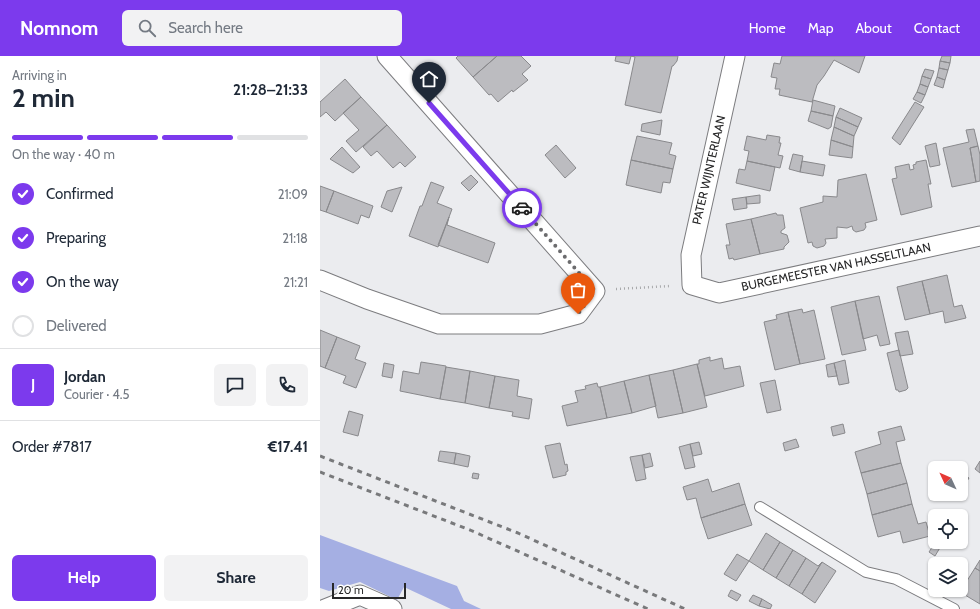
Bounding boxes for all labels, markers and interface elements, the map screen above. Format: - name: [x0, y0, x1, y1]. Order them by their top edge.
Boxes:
- search box: [122, 10, 402, 46]
- text: Nomnom: [20, 17, 98, 40]
- icon: search: [136, 17, 158, 39]
- text: Search here: [168, 19, 243, 37]
- text: Home: [749, 19, 786, 37]
- text: Map: [808, 19, 833, 37]
- text: About: [855, 19, 892, 37]
- text: Contact: [914, 19, 960, 37]
- pin: [412, 62, 446, 103]
- text: Arriving in: [12, 67, 67, 83]
- icon: home: [418, 68, 440, 90]
- text: 21:28–21:33: [233, 81, 308, 99]
- text: 2 min: [12, 82, 75, 114]
- street label: PATER WIJNTERLAAN: [689, 114, 728, 226]
- text: On the way · 40 m: [12, 146, 115, 162]
- icon: check: [12, 183, 34, 205]
- text: Confirmed: [46, 185, 114, 203]
- text: 21:09: [278, 186, 308, 202]
- courier: [502, 188, 542, 228]
- icon: car: [511, 197, 533, 219]
- icon: check: [12, 227, 34, 249]
- text: Preparing: [46, 229, 106, 247]
- text: 21:18: [282, 230, 308, 246]
- street label: BURGEMEESTER VAN HASSELTLAAN: [740, 239, 932, 294]
- icon: check: [12, 271, 34, 293]
- text: On the way: [46, 273, 119, 291]
- pin: [561, 273, 595, 314]
- text: 21:21: [283, 274, 308, 290]
- icon: bag: [567, 279, 589, 301]
- text: Delivered: [46, 317, 107, 335]
- button: chat: [214, 364, 256, 406]
- button: phone: [266, 364, 308, 406]
- text: Jordan: [64, 368, 106, 386]
- text: J: [31, 376, 35, 394]
- text: Courier · 4.5: [64, 386, 129, 402]
- text: Order #7817: [12, 438, 92, 456]
- text: €17.41: [268, 438, 308, 456]
- north arrow: [928, 461, 968, 501]
- map controls: [928, 461, 968, 597]
- button: locate: [928, 509, 968, 549]
- button: Help: [12, 555, 156, 601]
- button: Share: [164, 555, 308, 601]
- button: layers: [928, 557, 968, 597]
- scale bar: [332, 581, 406, 600]
- text: 20 m: [338, 583, 364, 597]

